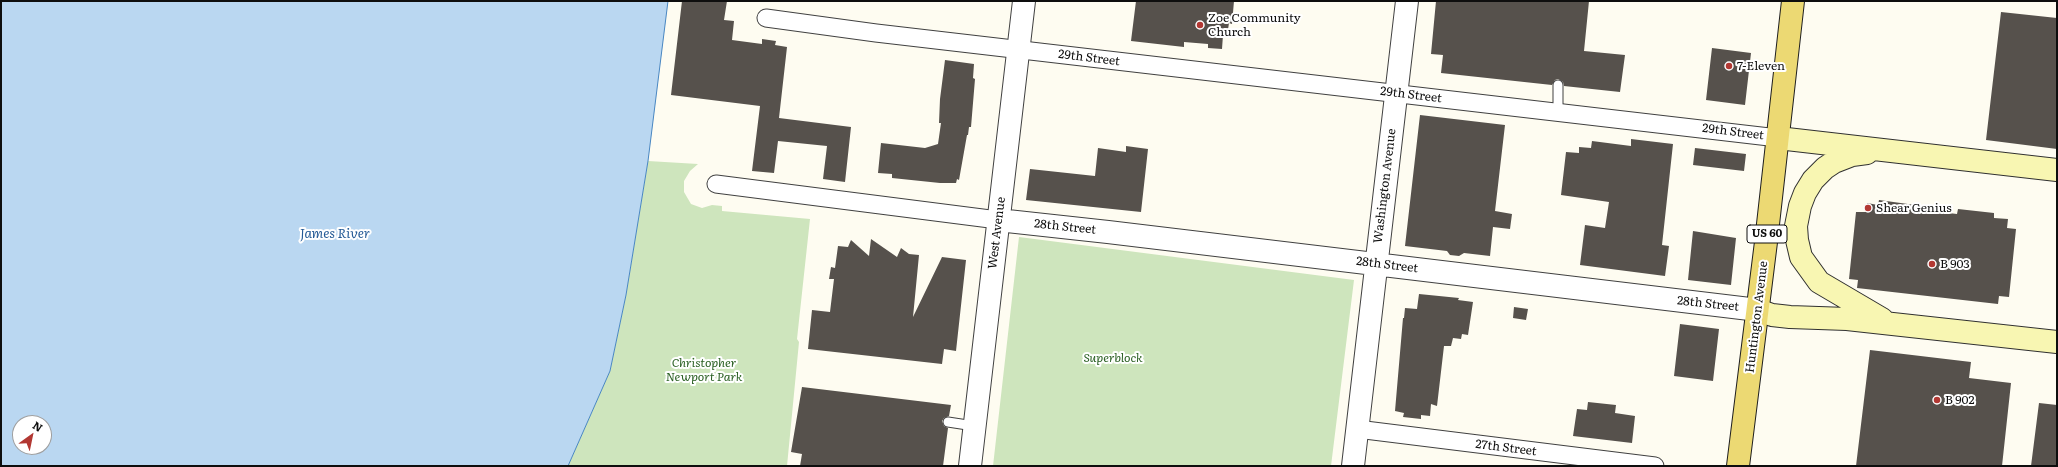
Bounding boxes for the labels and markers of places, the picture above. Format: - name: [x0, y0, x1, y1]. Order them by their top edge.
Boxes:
- place label: Zoe Community Church: [1208, 11, 1301, 39]
- marker: Zoe Community Church: [1195, 20, 1205, 30]
- place label: 7-Eleven: [1737, 59, 1785, 73]
- marker: 7-Eleven: [1724, 61, 1734, 71]
- place label: Shear Genius: [1876, 201, 1952, 215]
- marker: Shear Genius: [1863, 203, 1873, 213]
- place label: B 903: [1940, 257, 1970, 271]
- marker: B 903: [1927, 259, 1937, 269]
- place label: B 902: [1945, 393, 1974, 407]
- marker: B 902: [1932, 395, 1942, 405]

